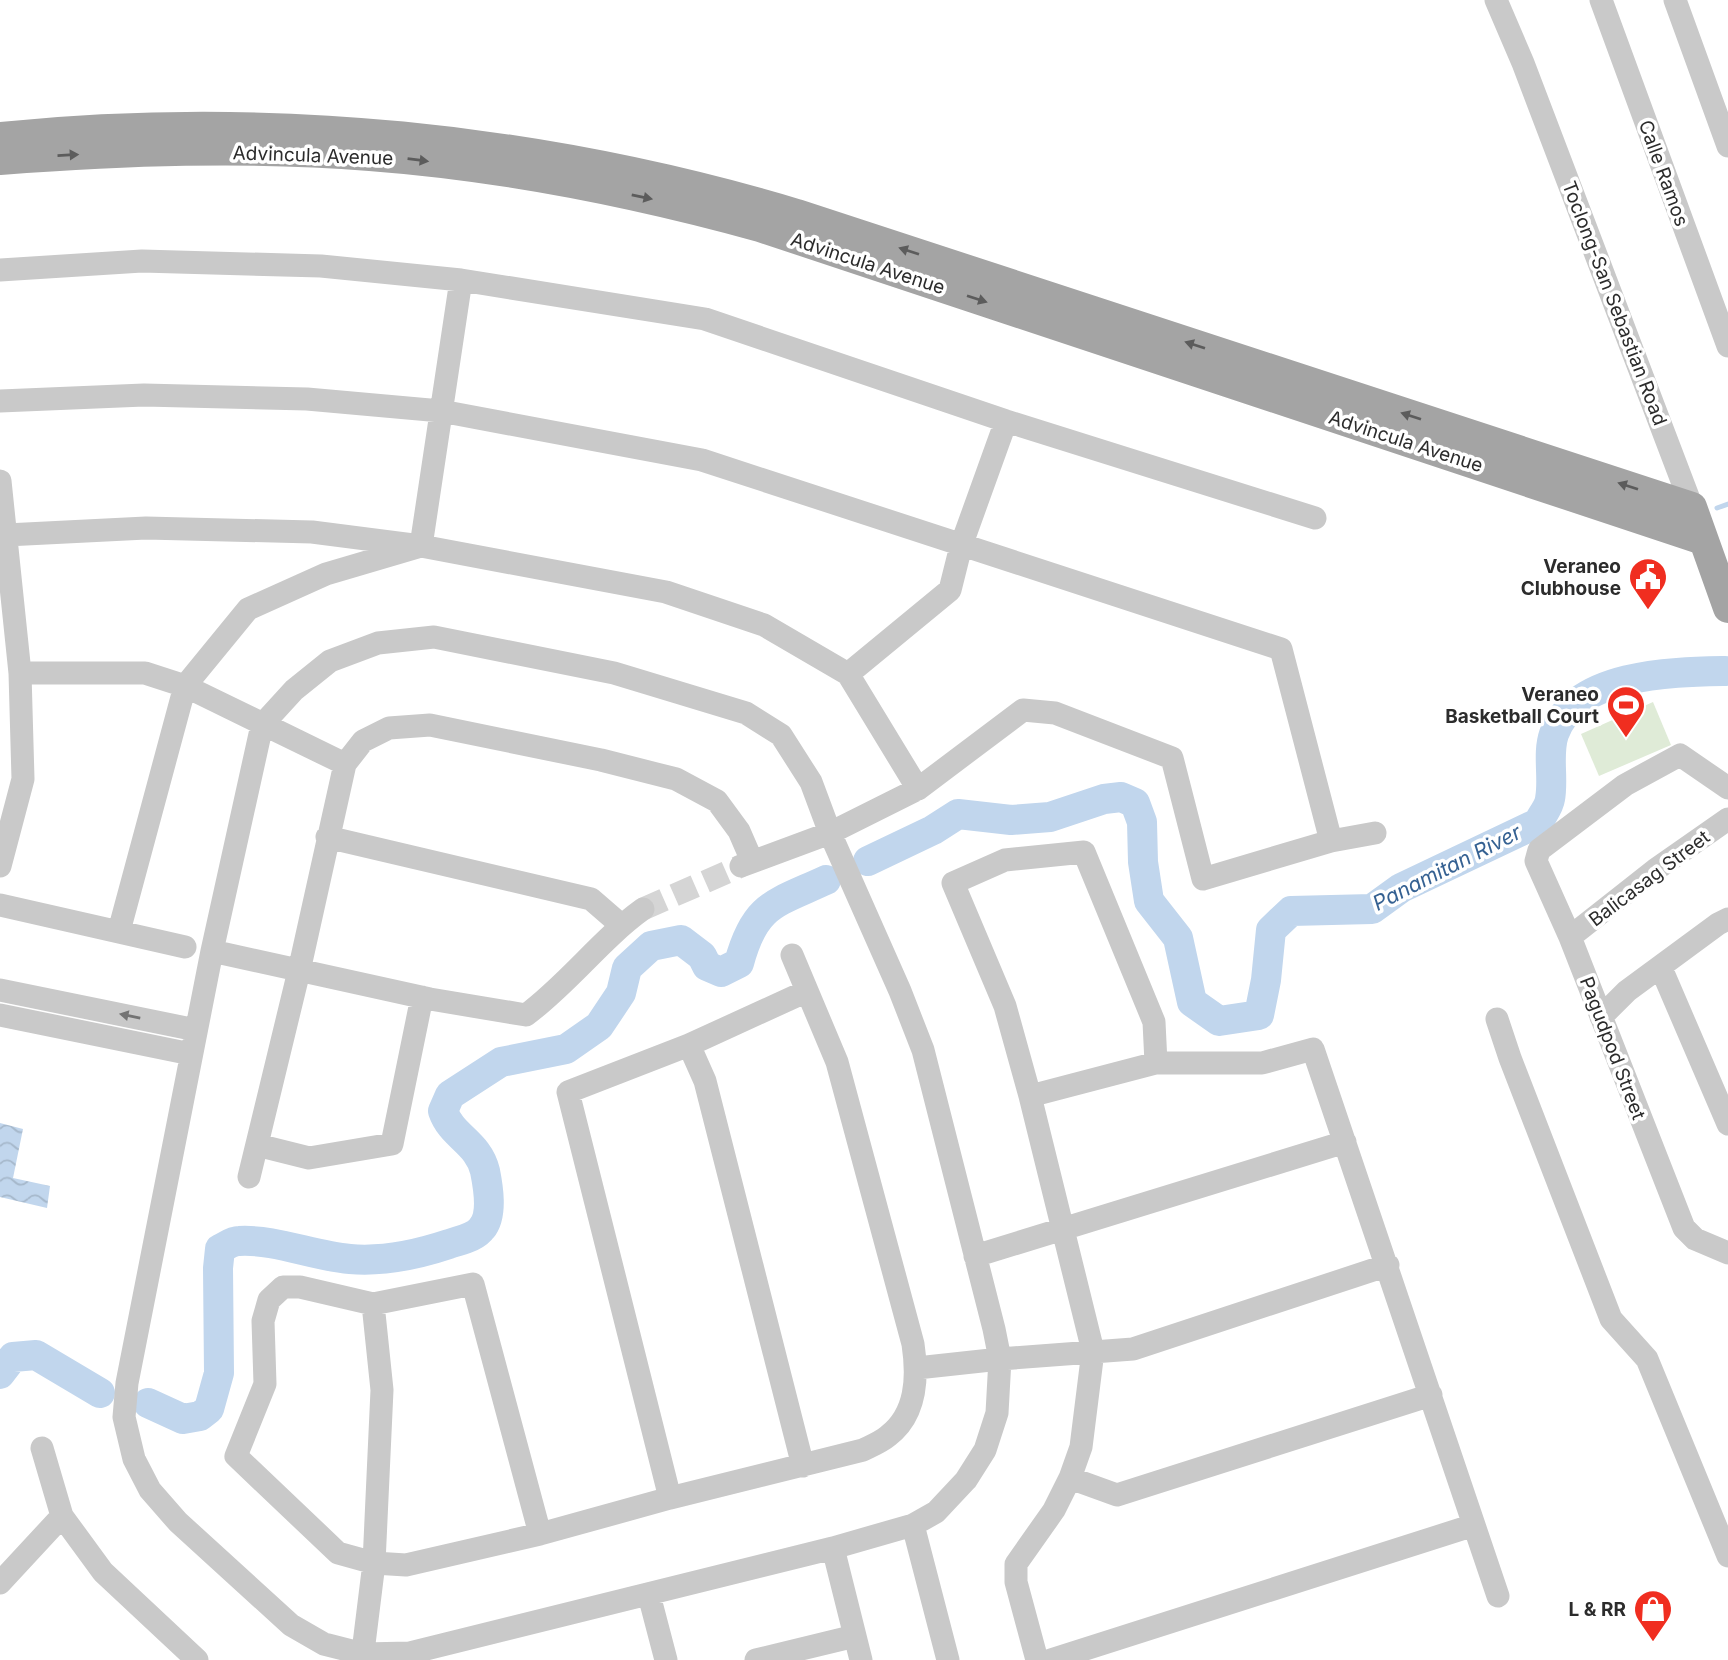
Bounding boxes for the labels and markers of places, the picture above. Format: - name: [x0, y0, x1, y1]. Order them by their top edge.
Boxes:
- place label: Veraneo Clubhouse: [1521, 555, 1621, 600]
- public building icon: Veraneo Clubhouse: [1627, 556, 1669, 611]
- place label: Veraneo Basketball Court: [1445, 683, 1599, 728]
- sports icon: Veraneo Basketball Court: [1605, 684, 1647, 739]
- shop icon: L & RR: [1632, 1588, 1674, 1643]
- place label: L & RR: [1569, 1598, 1627, 1621]

